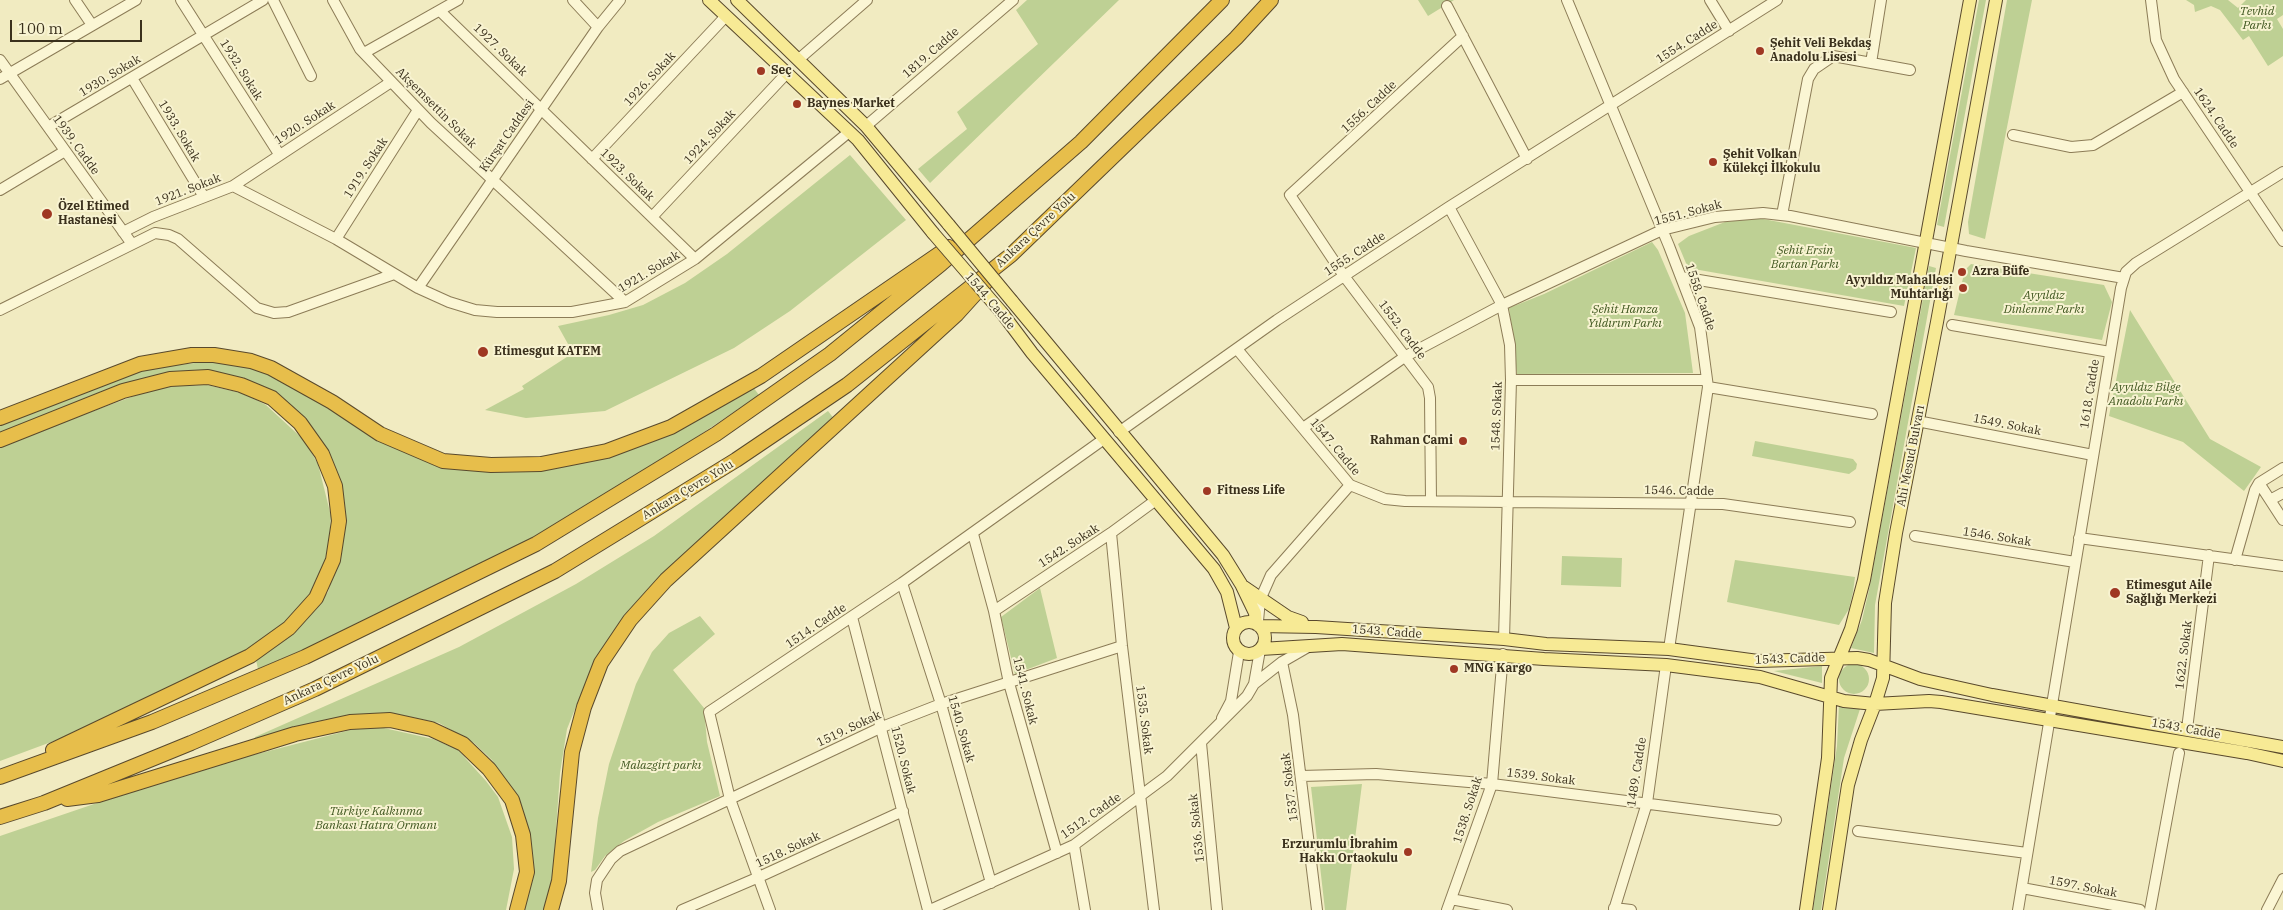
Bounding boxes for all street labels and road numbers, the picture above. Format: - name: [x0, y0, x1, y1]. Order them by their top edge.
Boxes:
- street label: 1554. Cadde: [1653, 17, 1721, 67]
- street label: 1927. Sokak: [470, 21, 530, 79]
- street label: 1819. Cadde: [900, 25, 962, 81]
- street label: 1932. Sokak: [217, 37, 265, 103]
- street label: 1926. Sokak: [621, 49, 679, 109]
- street label: 1930. Sokak: [77, 52, 143, 100]
- street label: Akşemsettin Sokak: [393, 65, 479, 151]
- street label: 1556. Cadde: [1338, 78, 1400, 136]
- street label: 1624. Cadde: [2190, 85, 2242, 151]
- street label: Kürşat Caddesi: [477, 97, 537, 175]
- street label: 1933. Sokak: [155, 98, 203, 164]
- street label: 1920. Sokak: [272, 98, 338, 148]
- street label: 1924. Sokak: [681, 107, 739, 167]
- street label: 1939. Cadde: [50, 112, 102, 178]
- street label: 1919. Sokak: [341, 135, 391, 201]
- street label: 1923. Sokak: [597, 146, 657, 204]
- street label: 1921. Sokak: [153, 171, 223, 209]
- street label: Ankara Çevre Yolu: [993, 189, 1079, 271]
- street label: 1551. Sokak: [1653, 197, 1723, 229]
- street label: 1555. Cadde: [1322, 229, 1388, 279]
- street label: 1921. Sokak: [616, 248, 682, 296]
- street label: 1558. Cadde: [1682, 262, 1718, 332]
- street label: 1544. Cadde: [962, 270, 1018, 332]
- street label: 1552. Cadde: [1375, 298, 1429, 362]
- street label: 1618. Cadde: [2077, 358, 2103, 430]
- street label: 1548. Sokak: [1489, 381, 1505, 451]
- street label: Ahi Mesud Bulvarı: [1894, 404, 1928, 508]
- street label: 1549. Sokak: [1972, 411, 2042, 439]
- street label: 1547. Cadde: [1307, 416, 1363, 478]
- street label: Ankara Çevre Yolu: [640, 457, 736, 523]
- street label: 1546. Cadde: [1644, 483, 1714, 499]
- street label: 1542. Sokak: [1036, 521, 1102, 571]
- street label: 1546. Sokak: [1962, 524, 2032, 550]
- street label: 1514. Cadde: [783, 600, 849, 652]
- street label: 1622. Sokak: [2173, 620, 2195, 690]
- street label: 1543. Cadde: [1352, 622, 1422, 642]
- street label: 1543. Cadde: [1755, 651, 1825, 667]
- street label: Ankara Çevre Yolu: [281, 652, 381, 708]
- street label: 1541. Sokak: [1010, 656, 1040, 726]
- street label: 1535. Sokak: [1133, 685, 1155, 755]
- street label: 1540. Sokak: [945, 694, 977, 764]
- street label: 1519. Sokak: [815, 708, 883, 750]
- street label: 1543. Cadde: [2150, 716, 2222, 742]
- street label: 1520. Sokak: [888, 725, 918, 795]
- street label: 1489. Cadde: [1624, 736, 1650, 808]
- street label: 1537. Sokak: [1279, 752, 1301, 822]
- street label: 1539. Sokak: [1506, 766, 1576, 788]
- street label: 1538. Sokak: [1450, 775, 1486, 845]
- street label: 1512. Cadde: [1058, 790, 1124, 842]
- street label: 1536. Sokak: [1186, 793, 1208, 863]
- street label: 1518. Sokak: [754, 829, 822, 871]
- street label: 1597. Sokak: [2048, 873, 2118, 901]

